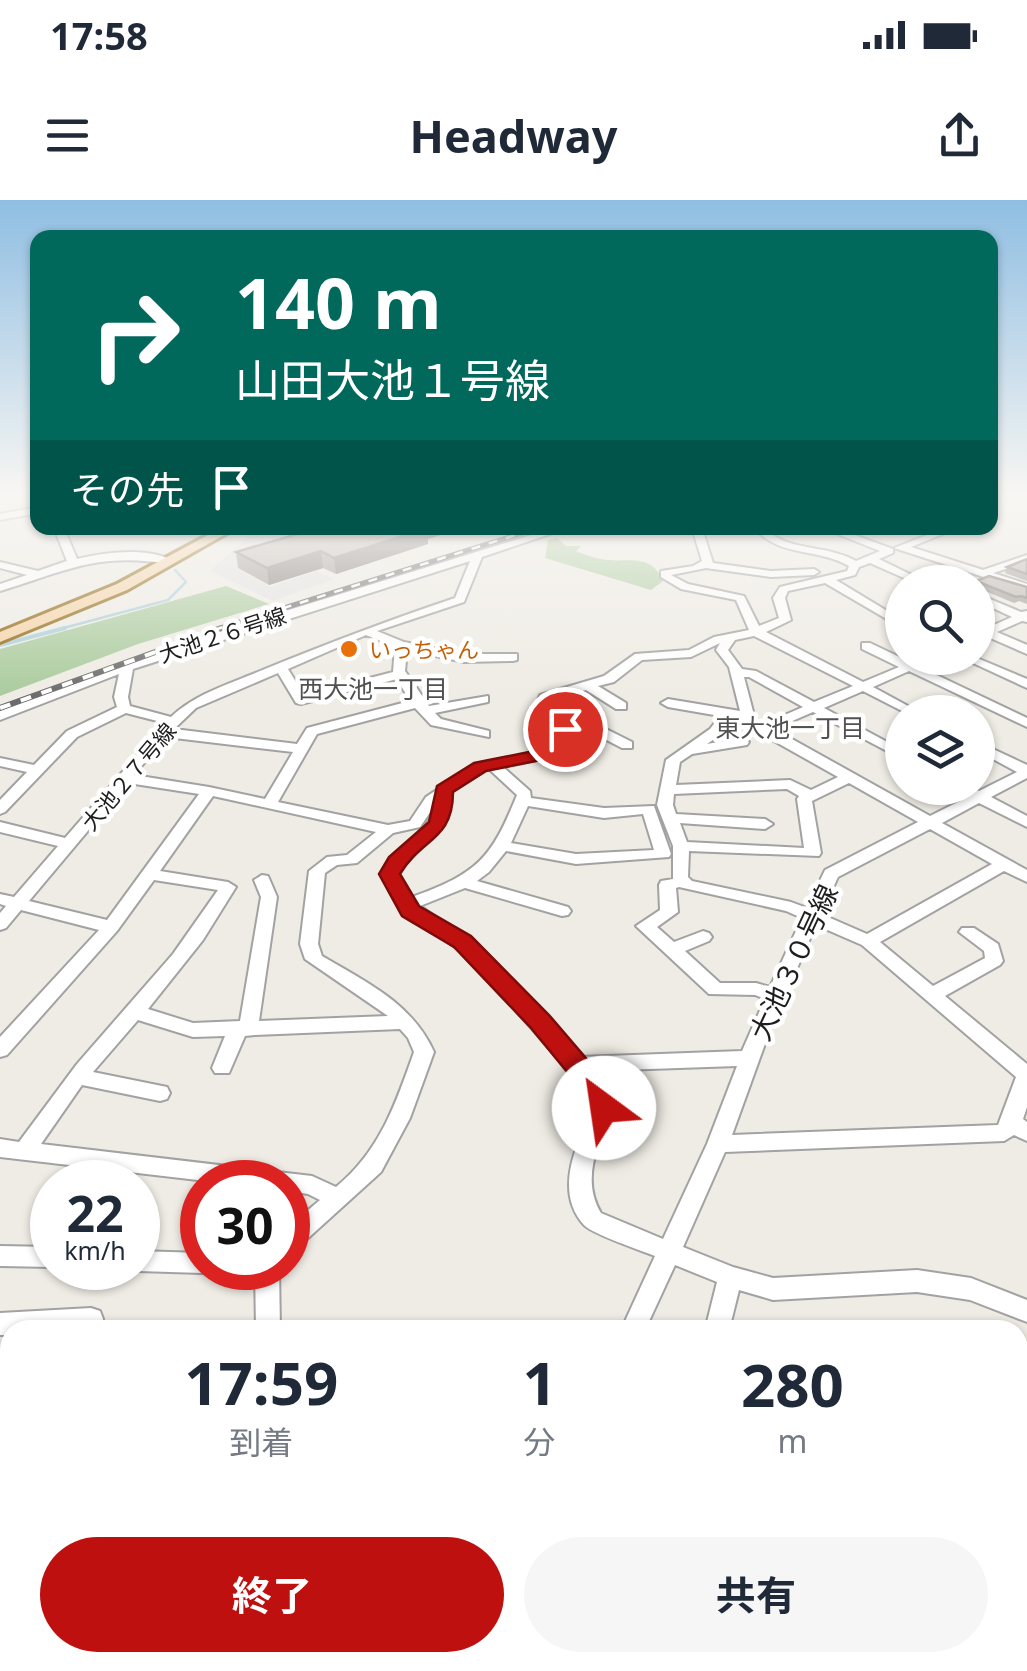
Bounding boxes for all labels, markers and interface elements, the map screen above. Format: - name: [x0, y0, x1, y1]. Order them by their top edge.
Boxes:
- text: 17:58: [50, 9, 148, 61]
- text: Headway: [410, 105, 617, 166]
- icon: menu: [40, 108, 95, 163]
- icon: share: [932, 108, 987, 163]
- text: 140 m: [235, 254, 442, 350]
- icon: right: [70, 270, 200, 400]
- text: 山田大池１号線: [235, 349, 550, 410]
- icon: arrive: [204, 460, 259, 515]
- text: その先: [70, 463, 184, 515]
- map controls: [885, 565, 995, 805]
- button: search: [885, 565, 995, 675]
- street label: 大池２６号線: [155, 599, 289, 669]
- place label: いっちゃん: [369, 634, 479, 664]
- marker: いっちゃん: [338, 638, 360, 660]
- district label: 西大池一丁目: [298, 671, 448, 705]
- pin: [523, 687, 608, 772]
- button: layers: [885, 695, 995, 805]
- icon: arrive: [538, 702, 593, 757]
- district label: 東大池一丁目: [715, 710, 865, 744]
- street label: 大池２７号線: [74, 716, 182, 836]
- street label: 大池３０号線: [740, 878, 846, 1046]
- position arrow: [552, 1056, 656, 1160]
- speed limit sign: 30: [180, 1160, 310, 1290]
- text: 22: [66, 1179, 124, 1247]
- text: km/h: [64, 1233, 126, 1267]
- text: 17:59: [184, 1341, 338, 1423]
- text: 1: [522, 1341, 557, 1423]
- text: 280: [741, 1343, 844, 1425]
- text: m: [777, 1419, 807, 1462]
- text: 到着: [229, 1420, 293, 1463]
- text: 分: [524, 1420, 556, 1463]
- button: 終了: [40, 1537, 504, 1652]
- button: 共有: [524, 1537, 988, 1652]

